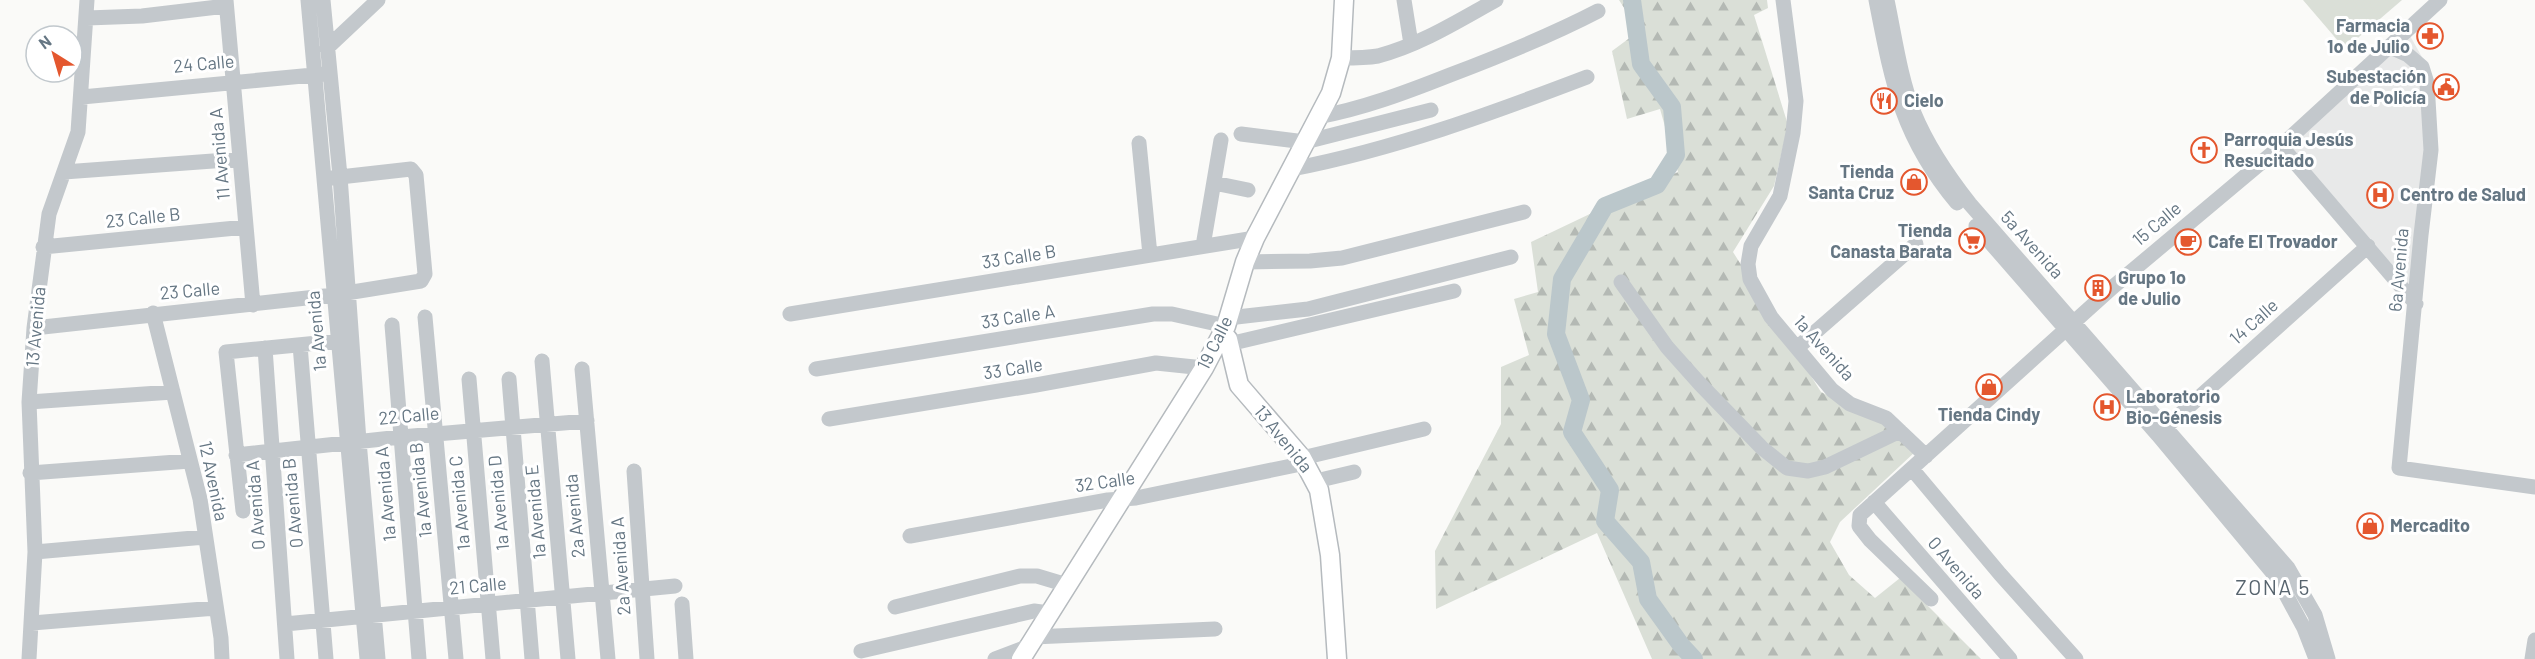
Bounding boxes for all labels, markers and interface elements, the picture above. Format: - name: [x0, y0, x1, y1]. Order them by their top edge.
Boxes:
- place label: Farmacia 1o de Julio: [2327, 14, 2410, 57]
- pharmacy icon: Farmacia 1o de Julio: [2415, 21, 2445, 51]
- north arrow: [24, 24, 84, 84]
- text: N: [35, 31, 55, 52]
- street label: 24 Calle: [173, 49, 235, 77]
- place label: Subestación de Policía: [2326, 65, 2426, 108]
- public building icon: Subestación de Policía: [2431, 72, 2461, 102]
- restaurant icon: Cielo: [1869, 86, 1899, 116]
- place label: Cielo: [1904, 89, 1944, 111]
- street label: 11 Avenida A: [204, 107, 234, 201]
- place label: Parroquia Jesús Resucitado: [2224, 128, 2354, 171]
- church icon: Parroquia Jesús Resucitado: [2189, 135, 2219, 165]
- place label: Tienda Santa Cruz: [1808, 160, 1894, 203]
- shop icon: Tienda Santa Cruz: [1899, 167, 1929, 197]
- hospital icon: Centro de Salud: [2365, 180, 2395, 210]
- place label: Centro de Salud: [2400, 183, 2526, 205]
- street label: 15 Calle: [2127, 196, 2185, 250]
- street label: 23 Calle B: [104, 202, 181, 232]
- street label: 5a Avenida: [1997, 206, 2069, 283]
- place label: Tienda Canasta Barata: [1830, 219, 1952, 262]
- supermarket icon: Tienda Canasta Barata: [1957, 226, 1987, 256]
- cafe icon: Cafe El Trovador: [2173, 227, 2203, 257]
- street label: 6a Avenida: [2383, 227, 2413, 313]
- place label: Cafe El Trovador: [2208, 230, 2338, 252]
- street label: 33 Calle B: [980, 239, 1058, 273]
- place label: Grupo 1o de Julio: [2118, 266, 2186, 309]
- building icon: Grupo 1o de Julio: [2083, 273, 2113, 303]
- street label: 23 Calle: [159, 276, 221, 304]
- street label: 13 Avenida: [21, 286, 49, 368]
- street label: 1a Avenida: [302, 290, 330, 372]
- street label: 14 Calle: [2225, 294, 2282, 349]
- street label: 33 Calle A: [979, 299, 1056, 333]
- street label: 1a Avenida: [1790, 310, 1860, 385]
- street label: 19 Calle: [1192, 312, 1237, 373]
- street label: 33 Calle: [981, 352, 1044, 384]
- shop icon: Tienda Cindy: [1974, 372, 2004, 402]
- place label: Laboratorio Bio-Génesis: [2126, 385, 2222, 428]
- hospital icon: Laboratorio Bio-Génesis: [2092, 392, 2122, 422]
- street label: 13 Avenida: [1250, 400, 1318, 477]
- street label: 22 Calle: [378, 401, 440, 429]
- place label: Tienda Cindy: [1938, 403, 2040, 425]
- street label: 12 Avenida: [195, 439, 233, 523]
- street label: 1a Avenida B: [404, 441, 436, 539]
- street label: 1a Avenida A: [370, 446, 400, 542]
- street label: 1a Avenida C: [444, 455, 474, 551]
- street label: 1a Avenida D: [483, 455, 513, 552]
- street label: 0 Avenida B: [277, 457, 307, 549]
- street label: 0 Avenida A: [241, 459, 269, 551]
- street label: 1a Avenida E: [520, 464, 550, 560]
- street label: 32 Calle: [1073, 466, 1136, 496]
- street label: 2a Avenida: [559, 473, 589, 559]
- shop icon: Mercadito: [2355, 511, 2385, 541]
- place label: Mercadito: [2390, 514, 2470, 536]
- street label: 2a Avenida A: [606, 516, 634, 616]
- street label: 0 Avenida: [1924, 532, 1990, 603]
- street label: 21 Calle: [448, 572, 507, 598]
- district label: ZONA 5: [2235, 574, 2311, 599]

